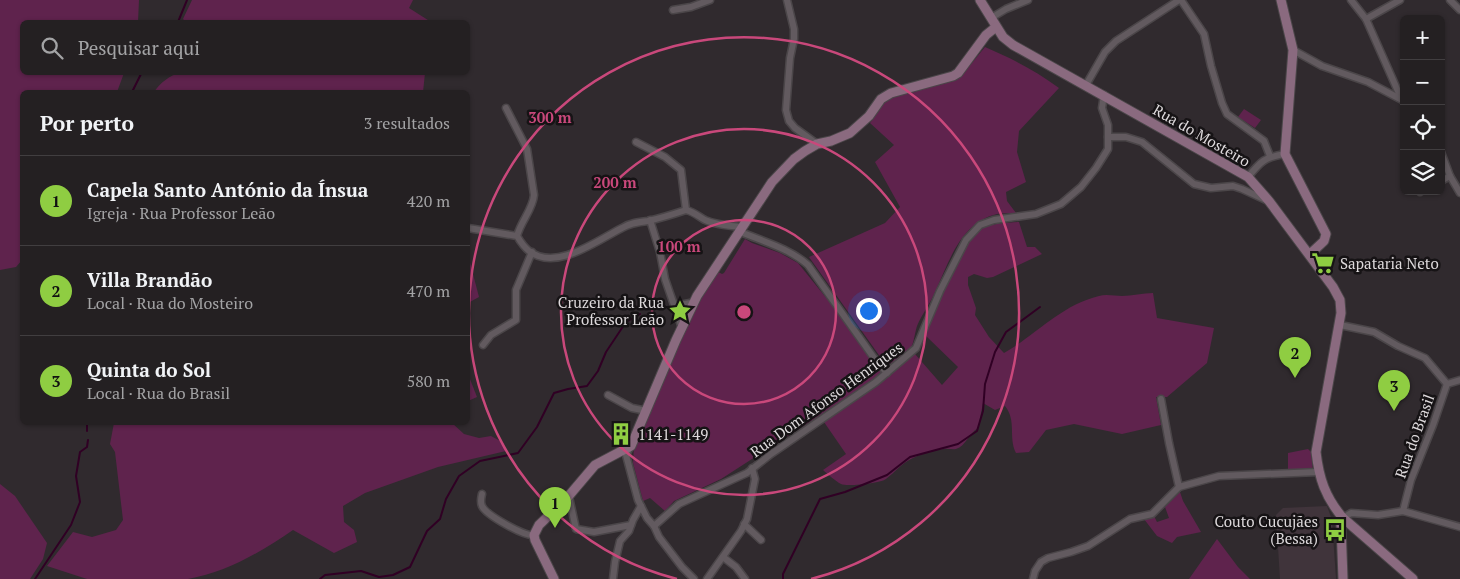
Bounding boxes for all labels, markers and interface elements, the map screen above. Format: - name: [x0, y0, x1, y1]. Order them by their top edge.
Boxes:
- map controls: [1400, 15, 1445, 195]
- button: +: [1400, 15, 1445, 60]
- search box: [20, 20, 470, 75]
- icon: search: [38, 34, 66, 62]
- text: Pesquisar aqui: [78, 35, 200, 60]
- button: −: [1400, 60, 1445, 105]
- street label: Rua do Mosteiro: [1150, 99, 1254, 171]
- button: locate: [1400, 105, 1445, 150]
- text: 300 m: [528, 107, 572, 127]
- text: Por perto: [40, 109, 134, 137]
- text: 3 resultados: [364, 112, 450, 134]
- button: layers: [1400, 150, 1445, 195]
- text: 200 m: [593, 172, 637, 192]
- text: Capela Santo António da Ínsua: [87, 177, 368, 202]
- text: 1: [51, 190, 61, 212]
- text: 420 m: [407, 190, 450, 212]
- text: Igreja · Rua Professor Leão: [87, 202, 275, 224]
- text: 100 m: [657, 236, 701, 256]
- supermarket icon: Sapataria Neto: [1310, 250, 1336, 276]
- place label: Sapataria Neto: [1340, 253, 1439, 273]
- text: Villa Brandão: [87, 267, 212, 292]
- text: 2: [51, 280, 61, 302]
- text: 470 m: [407, 280, 450, 302]
- text: Local · Rua do Mosteiro: [87, 292, 253, 314]
- place label: Cruzeiro da Rua Professor Leão: [558, 292, 664, 329]
- place icon: Cruzeiro da Rua Professor Leão: [667, 298, 693, 324]
- your location: [856, 298, 882, 324]
- centre of rings: [735, 303, 753, 321]
- street label: Rua Dom Afonso Henriques: [746, 337, 906, 461]
- pin: 2: [1279, 337, 1311, 378]
- text: Quinta do Sol: [87, 357, 211, 382]
- text: 3: [51, 370, 61, 392]
- text: 580 m: [407, 370, 450, 392]
- pin: 3: [1378, 370, 1410, 411]
- text: Local · Rua do Brasil: [87, 382, 230, 404]
- street label: Rua do Brasil: [1390, 391, 1438, 481]
- building icon: 1141-1149: [608, 421, 634, 447]
- place label: 1141-1149: [638, 424, 708, 444]
- pin: 1: [539, 487, 571, 528]
- place label: Couto Cucujães (Bessa): [1214, 511, 1318, 548]
- bus stop icon: Couto Cucujães (Bessa): [1322, 517, 1348, 543]

